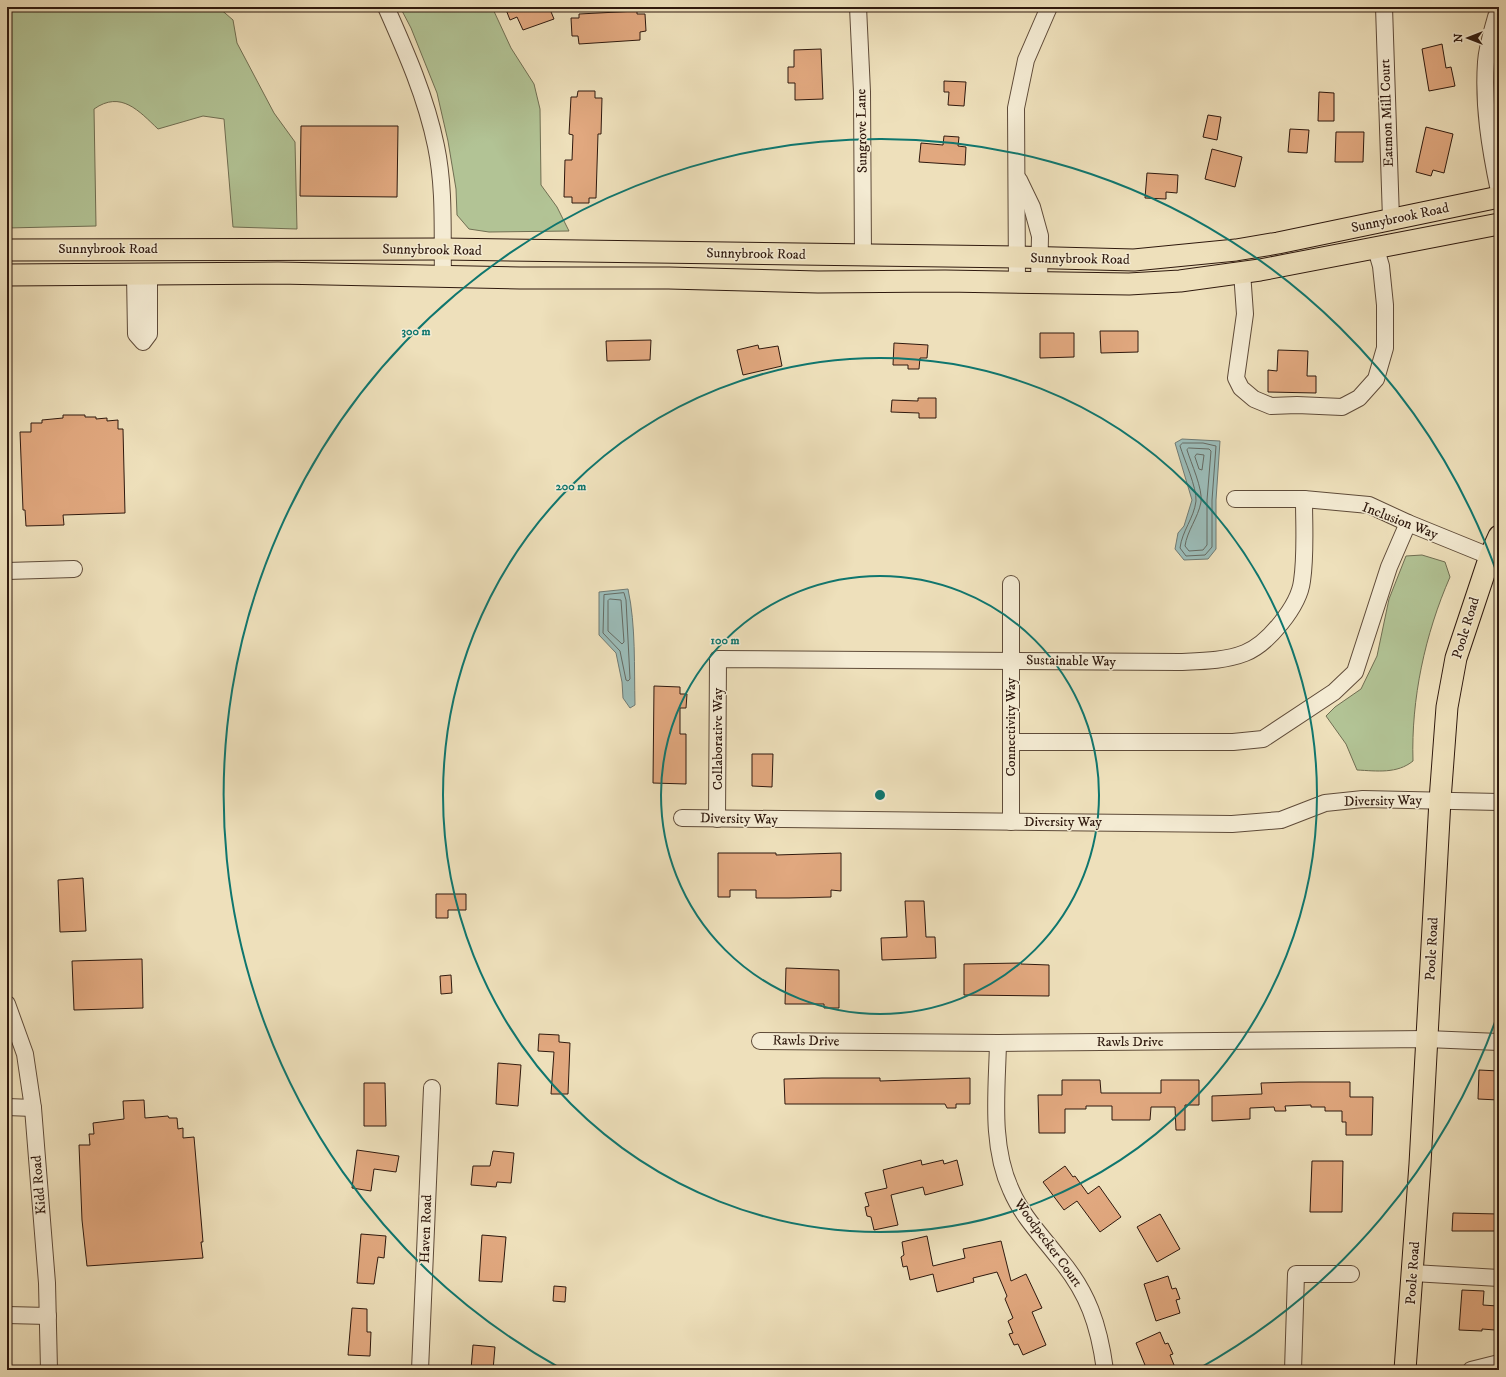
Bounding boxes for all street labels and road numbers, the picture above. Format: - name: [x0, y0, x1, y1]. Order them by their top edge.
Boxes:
- street label: Eatmon Mill Court: [1376, 58, 1398, 167]
- street label: Sungrove Lane: [852, 89, 872, 173]
- street label: Sunnybrook Road: [1349, 199, 1451, 237]
- street label: Sunnybrook Road: [58, 240, 158, 258]
- street label: Sunnybrook Road: [382, 240, 482, 260]
- street label: Sunnybrook Road: [706, 244, 806, 264]
- street label: Sunnybrook Road: [1030, 249, 1130, 269]
- street label: Inclusion Way: [1359, 498, 1441, 544]
- street label: Poole Road: [1448, 595, 1484, 661]
- street label: Sustainable Way: [1026, 651, 1117, 671]
- street label: Connectivity Way: [1002, 677, 1020, 776]
- street label: Collaborative Way: [709, 687, 727, 790]
- street label: Diversity Way: [1344, 791, 1423, 811]
- street label: Diversity Way: [700, 809, 779, 829]
- street label: Diversity Way: [1024, 813, 1102, 831]
- street label: Poole Road: [1421, 917, 1443, 981]
- street label: Rawls Drive: [772, 1031, 840, 1051]
- street label: Rawls Drive: [1097, 1033, 1164, 1051]
- street label: Kidd Road: [27, 1155, 51, 1215]
- street label: Haven Road: [416, 1194, 436, 1264]
- street label: Woodpecker Court: [1009, 1194, 1086, 1291]
- street label: Poole Road: [1402, 1241, 1424, 1305]

